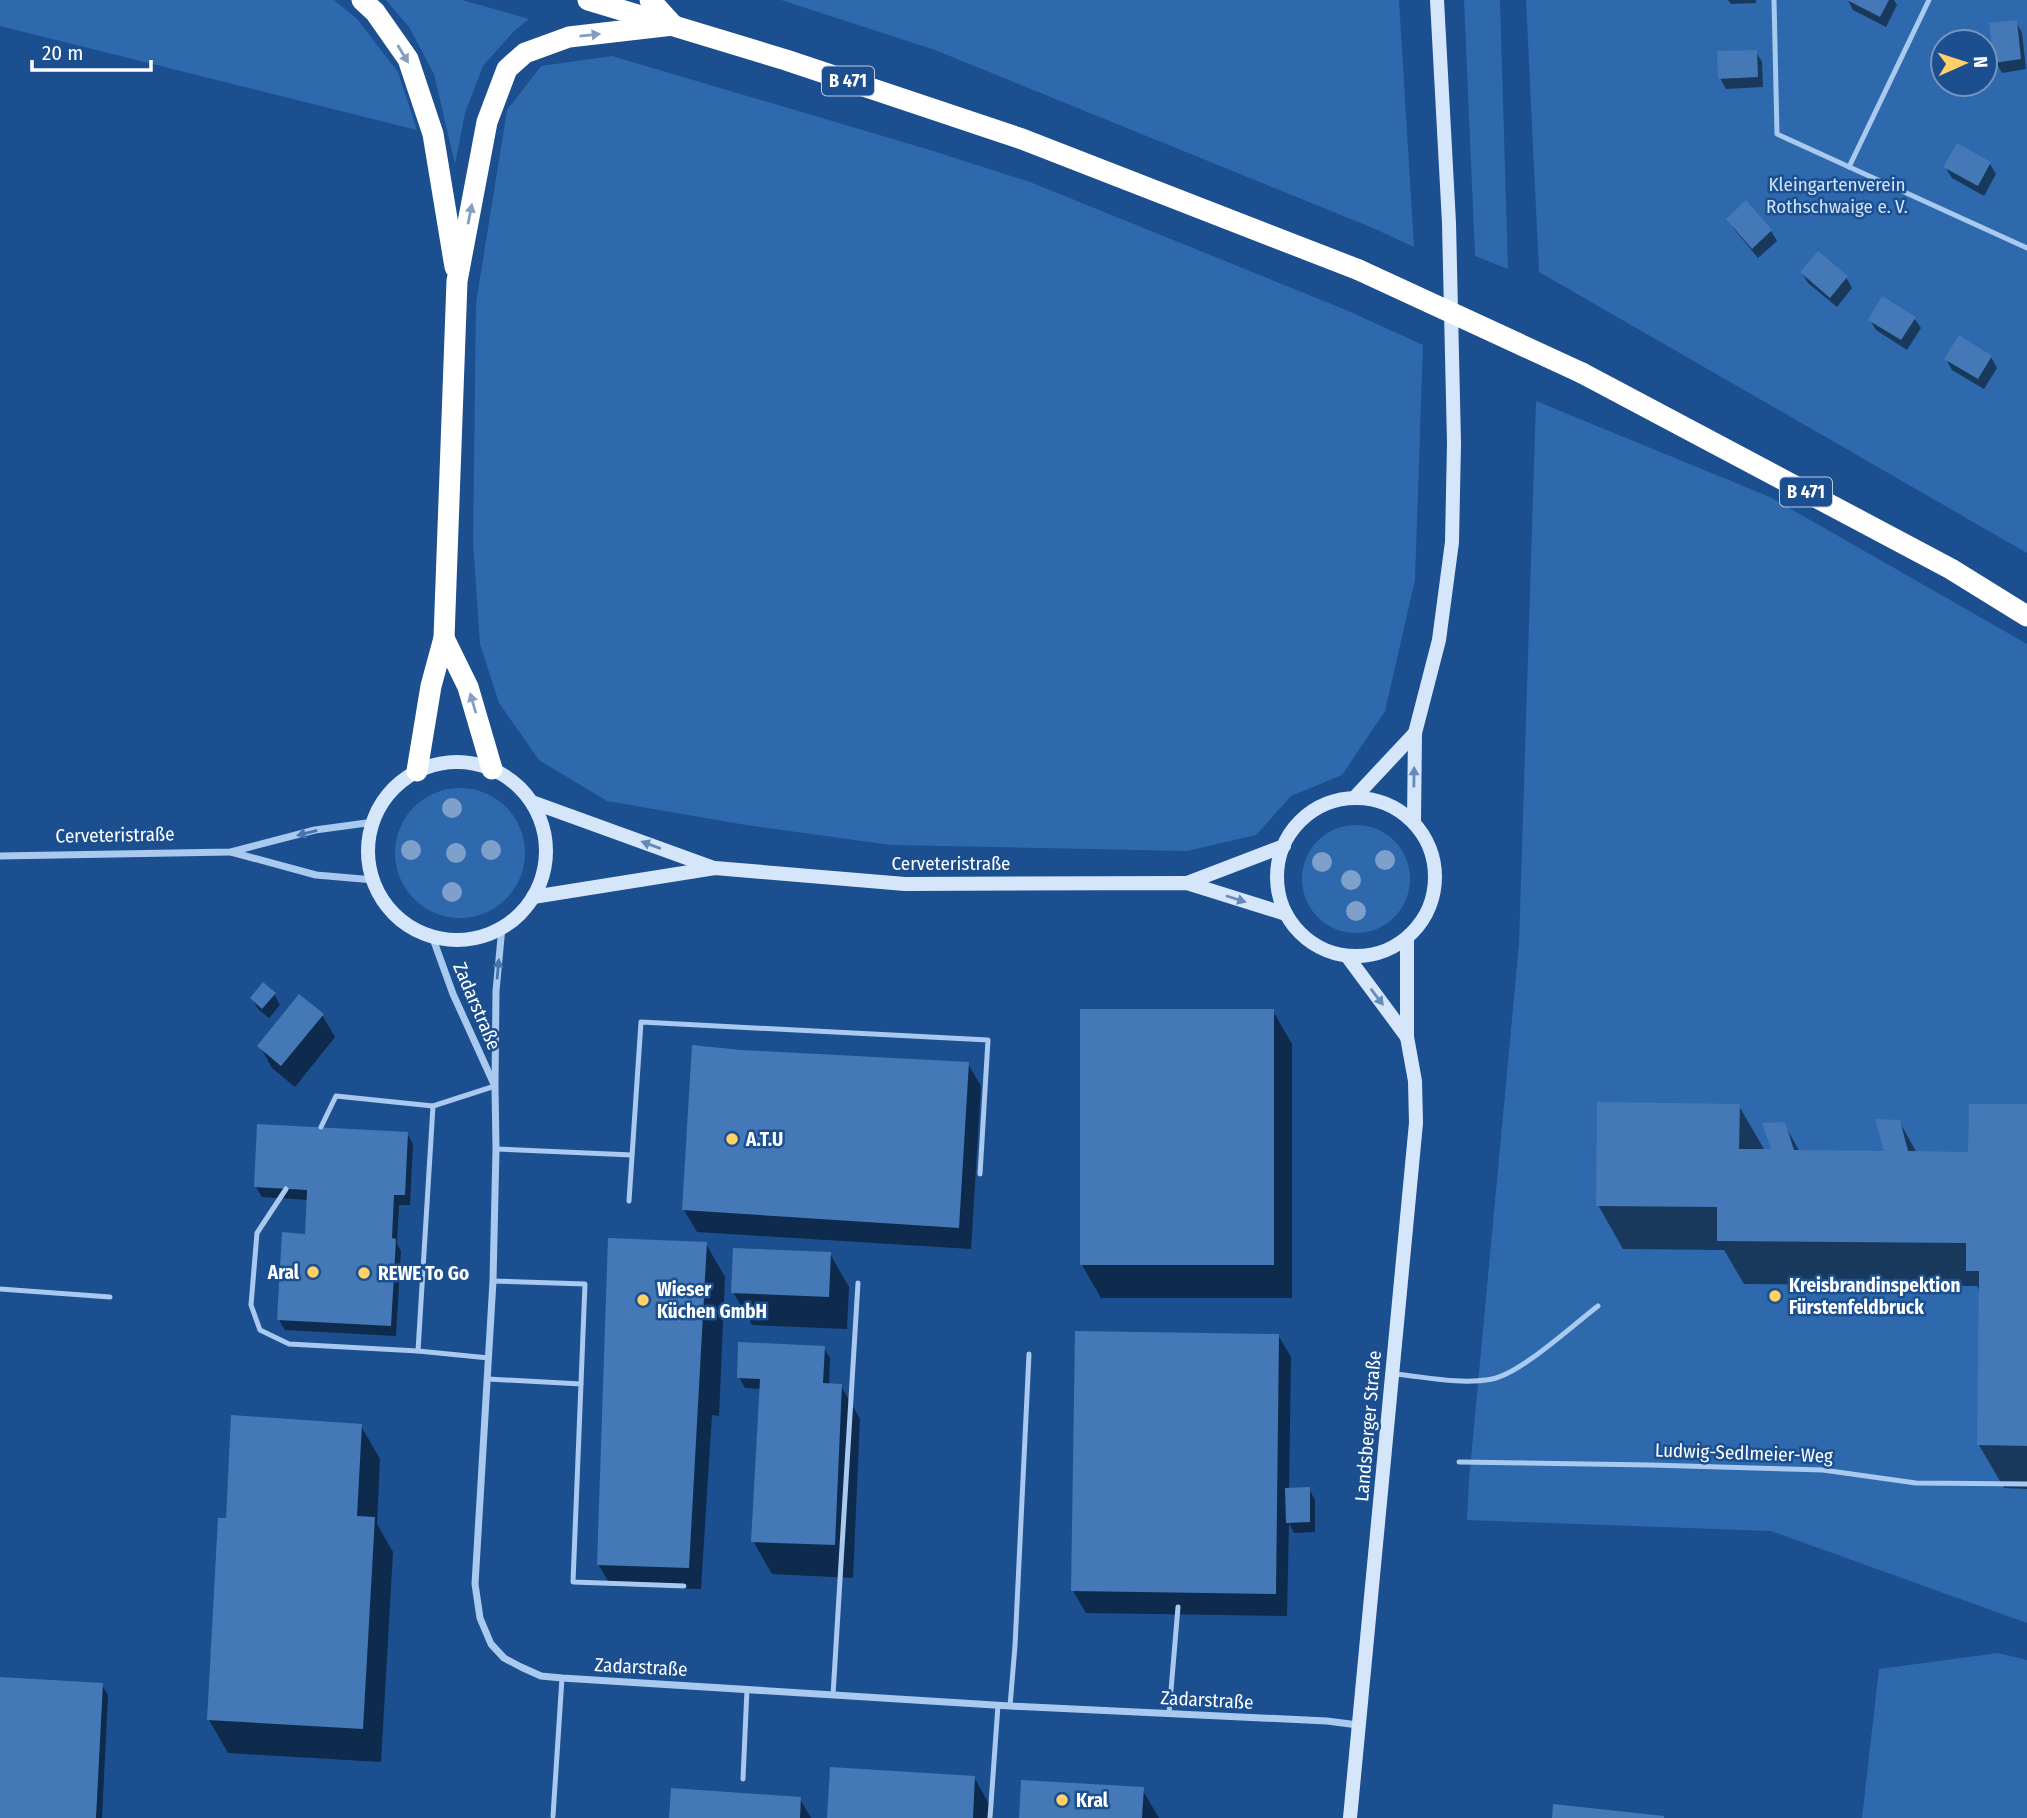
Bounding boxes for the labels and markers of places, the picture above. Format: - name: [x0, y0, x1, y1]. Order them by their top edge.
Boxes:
- place label: A.T.U: [745, 1128, 783, 1151]
- marker: A.T.U: [724, 1131, 740, 1147]
- place label: Aral: [267, 1261, 300, 1284]
- place label: REWE To Go: [378, 1262, 469, 1285]
- marker: Aral: [305, 1264, 321, 1280]
- marker: REWE To Go: [356, 1265, 372, 1281]
- place label: Kreisbrandinspektion Fürstenfeldbruck: [1789, 1274, 1960, 1319]
- place label: Wieser Küchen GmbH: [657, 1278, 767, 1323]
- marker: Kreisbrandinspektion Fürstenfeldbruck: [1767, 1288, 1783, 1304]
- marker: Wieser Küchen GmbH: [635, 1292, 651, 1308]
- place label: Kral: [1076, 1789, 1109, 1812]
- marker: Kral: [1054, 1792, 1070, 1808]

